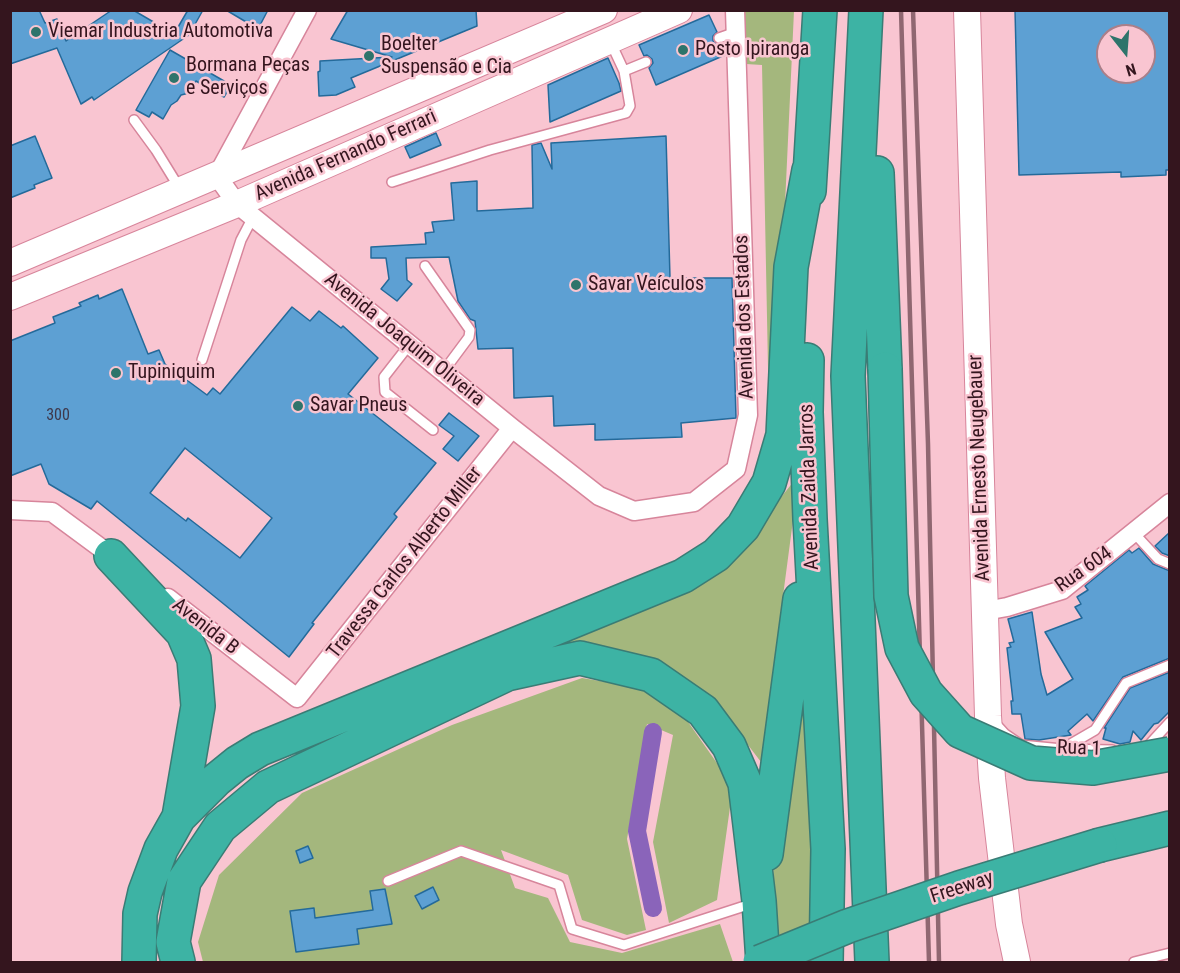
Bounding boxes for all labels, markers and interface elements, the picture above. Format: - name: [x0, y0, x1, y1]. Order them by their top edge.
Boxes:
- place label: Viemar Industria Automotiva: [48, 20, 273, 44]
- north arrow: [1096, 24, 1156, 84]
- marker: Viemar Industria Automotiva: [29, 25, 43, 39]
- place label: Boelter Suspensão e Cia: [381, 33, 512, 80]
- place label: Posto Ipiranga: [695, 38, 809, 62]
- marker: Posto Ipiranga: [676, 43, 690, 57]
- marker: Boelter Suspensão e Cia: [362, 49, 376, 63]
- place label: Bormana Peças e Serviços: [186, 54, 310, 101]
- text: N: [1123, 59, 1138, 80]
- marker: Bormana Peças e Serviços: [167, 71, 181, 85]
- street label: Avenida Fernando Ferrari: [251, 105, 441, 207]
- street label: Avenida dos Estados: [730, 234, 760, 400]
- street label: Avenida Joaquim Oliveira: [319, 268, 489, 412]
- place label: Savar Veículos: [588, 273, 704, 297]
- marker: Savar Veículos: [569, 278, 583, 292]
- street label: Avenida Ernesto Neugebauer: [964, 354, 996, 582]
- place label: Tupiniquim: [128, 361, 215, 385]
- marker: Tupiniquim: [109, 366, 123, 380]
- place label: Savar Pneus: [310, 394, 407, 418]
- marker: Savar Pneus: [291, 399, 305, 413]
- street label: Avenida Zaida Jarros: [795, 403, 825, 571]
- house number: 300: [46, 406, 70, 426]
- street label: Travessa Carlos Alberto Miller: [323, 462, 487, 664]
- street label: Rua 604: [1051, 542, 1117, 598]
- street label: Avenida B: [167, 593, 243, 661]
- street label: Rua 1: [1056, 736, 1102, 762]
- street label: Freeway: [927, 867, 997, 909]

